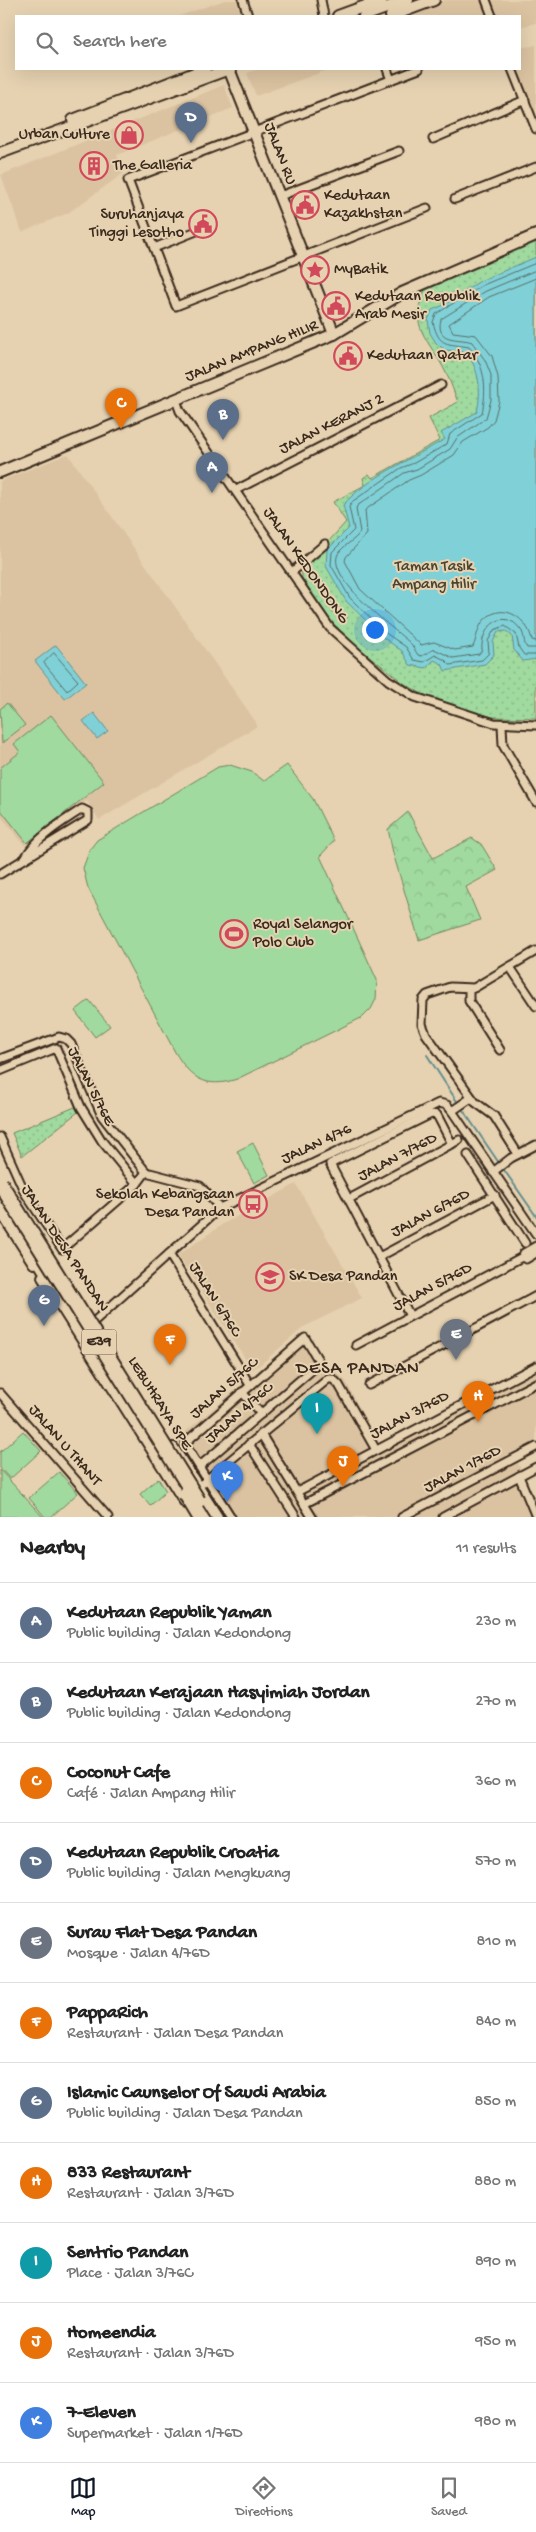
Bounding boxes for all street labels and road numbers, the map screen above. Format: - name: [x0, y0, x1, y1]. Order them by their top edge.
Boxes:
- street label: JALAN RU: [258, 120, 300, 188]
- street label: JALAN AMPANG HILIR: [183, 316, 322, 387]
- street label: JALAN KERANJ 2: [277, 390, 388, 459]
- street label: JALAN KEDONDONG: [258, 504, 353, 628]
- street label: JALAN 5/76E: [62, 1044, 118, 1131]
- street label: JALAN 4/76: [279, 1120, 356, 1170]
- street label: JALAN 7/76D: [355, 1129, 441, 1187]
- street label: JALAN DESA PANDAN: [16, 1182, 112, 1316]
- street label: JALAN 6/76D: [388, 1185, 474, 1243]
- street label: JALAN 6/76C: [184, 1259, 245, 1342]
- street label: JALAN 5/76D: [390, 1259, 476, 1317]
- road number: E39: [82, 1330, 116, 1354]
- street label: JALAN 5/76C: [187, 1353, 264, 1424]
- street label: LEBUHRAYA SPE: [123, 1354, 196, 1455]
- street label: JALAN 4/76C: [202, 1378, 279, 1449]
- street label: JALAN 3/76D: [367, 1387, 453, 1445]
- street label: JALAN U THANT: [23, 1401, 105, 1491]
- street label: JALAN 1/76D: [421, 1441, 505, 1498]

